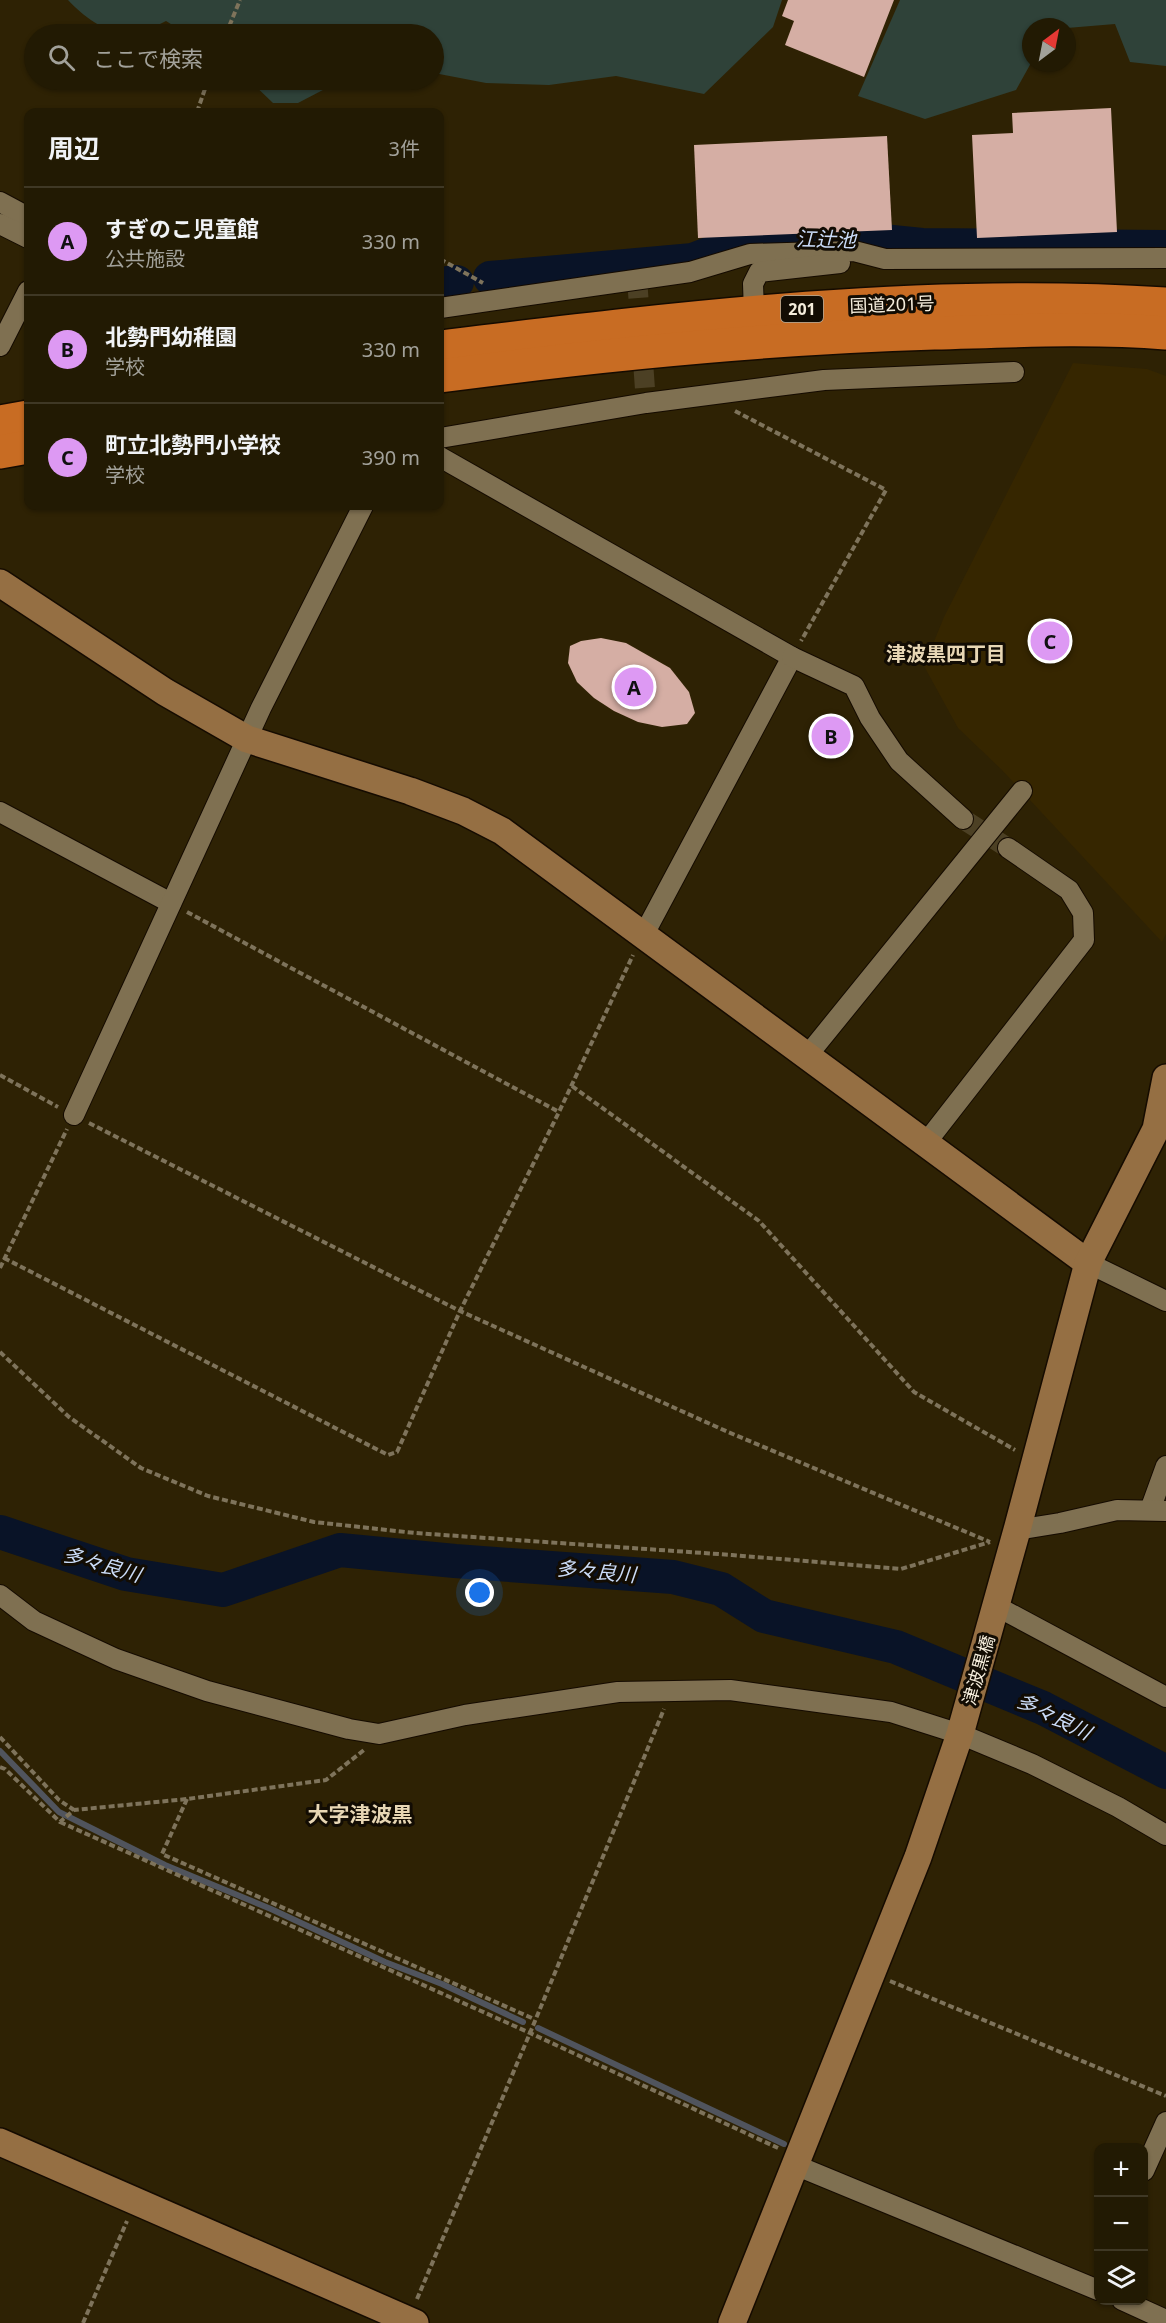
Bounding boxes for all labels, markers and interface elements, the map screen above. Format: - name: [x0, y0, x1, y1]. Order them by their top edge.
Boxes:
- north arrow: [1022, 18, 1076, 72]
- search box: [24, 24, 444, 90]
- icon: search: [45, 41, 78, 74]
- text: ここで検索: [93, 43, 203, 73]
- text: 周辺: [48, 130, 100, 166]
- text: 3件: [389, 135, 420, 162]
- text: すぎのこ児童館: [105, 213, 259, 243]
- water label: 江辻池: [796, 225, 858, 253]
- text: A: [61, 228, 74, 255]
- text: 330 m: [362, 228, 420, 255]
- text: 公共施設: [105, 245, 185, 272]
- street label: 国道201号: [849, 291, 935, 317]
- road number: 201: [781, 296, 823, 322]
- text: 北勢門幼稚園: [105, 321, 237, 351]
- text: B: [61, 336, 74, 363]
- text: 330 m: [362, 336, 420, 363]
- text: 学校: [105, 353, 145, 380]
- text: 町立北勢門小学校: [105, 429, 281, 459]
- text: C: [61, 444, 74, 471]
- text: 390 m: [362, 444, 420, 471]
- text: 学校: [105, 461, 145, 488]
- pin: C: [1030, 618, 1070, 664]
- district label: 津波黒四丁目: [886, 640, 1006, 667]
- pin: A: [614, 664, 654, 710]
- pin: B: [812, 714, 850, 758]
- water label: 多々良川: [60, 1540, 146, 1589]
- water label: 多々良川: [555, 1554, 639, 1588]
- your location: [465, 1578, 494, 1607]
- street label: 津波黒橋: [957, 1632, 999, 1708]
- water label: 多々良川: [1012, 1686, 1098, 1747]
- district label: 大字津波黒: [308, 1800, 413, 1828]
- map controls: [1094, 2143, 1148, 2305]
- button: +: [1094, 2143, 1148, 2197]
- button: −: [1094, 2197, 1148, 2251]
- button: layers: [1094, 2251, 1148, 2305]

